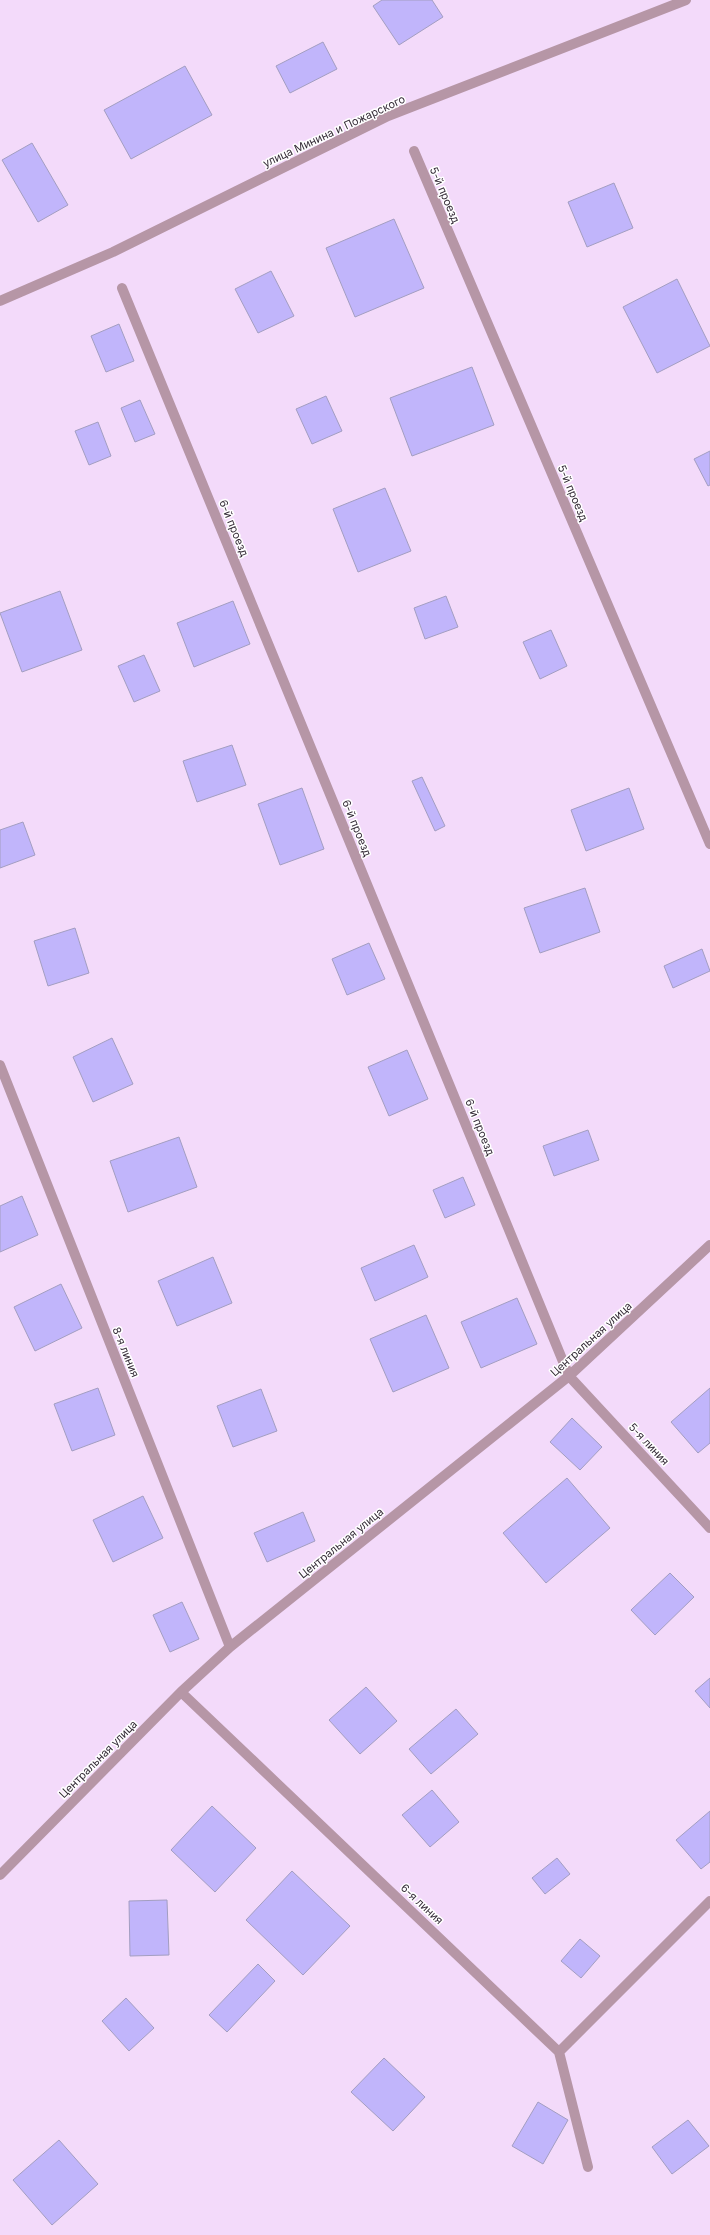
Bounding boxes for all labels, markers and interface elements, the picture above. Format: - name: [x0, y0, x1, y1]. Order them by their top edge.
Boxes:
- street label: улица Минина и Пожарского: [261, 92, 408, 170]
- street label: 5-й проезд: [427, 165, 463, 225]
- street label: 5-й проезд: [555, 463, 591, 523]
- street label: 6-й проезд: [216, 498, 252, 559]
- street label: 6-й проезд: [339, 798, 375, 859]
- street label: 6-й проезд: [462, 1097, 498, 1158]
- street label: Центральная улица: [547, 1299, 635, 1379]
- street label: 8-я линия: [110, 1325, 142, 1379]
- street label: 5-я линия: [626, 1420, 672, 1468]
- street label: Центральная улица: [296, 1505, 386, 1581]
- street label: Центральная улица: [56, 1717, 140, 1801]
- street label: 6-я линия: [398, 1881, 446, 1927]

